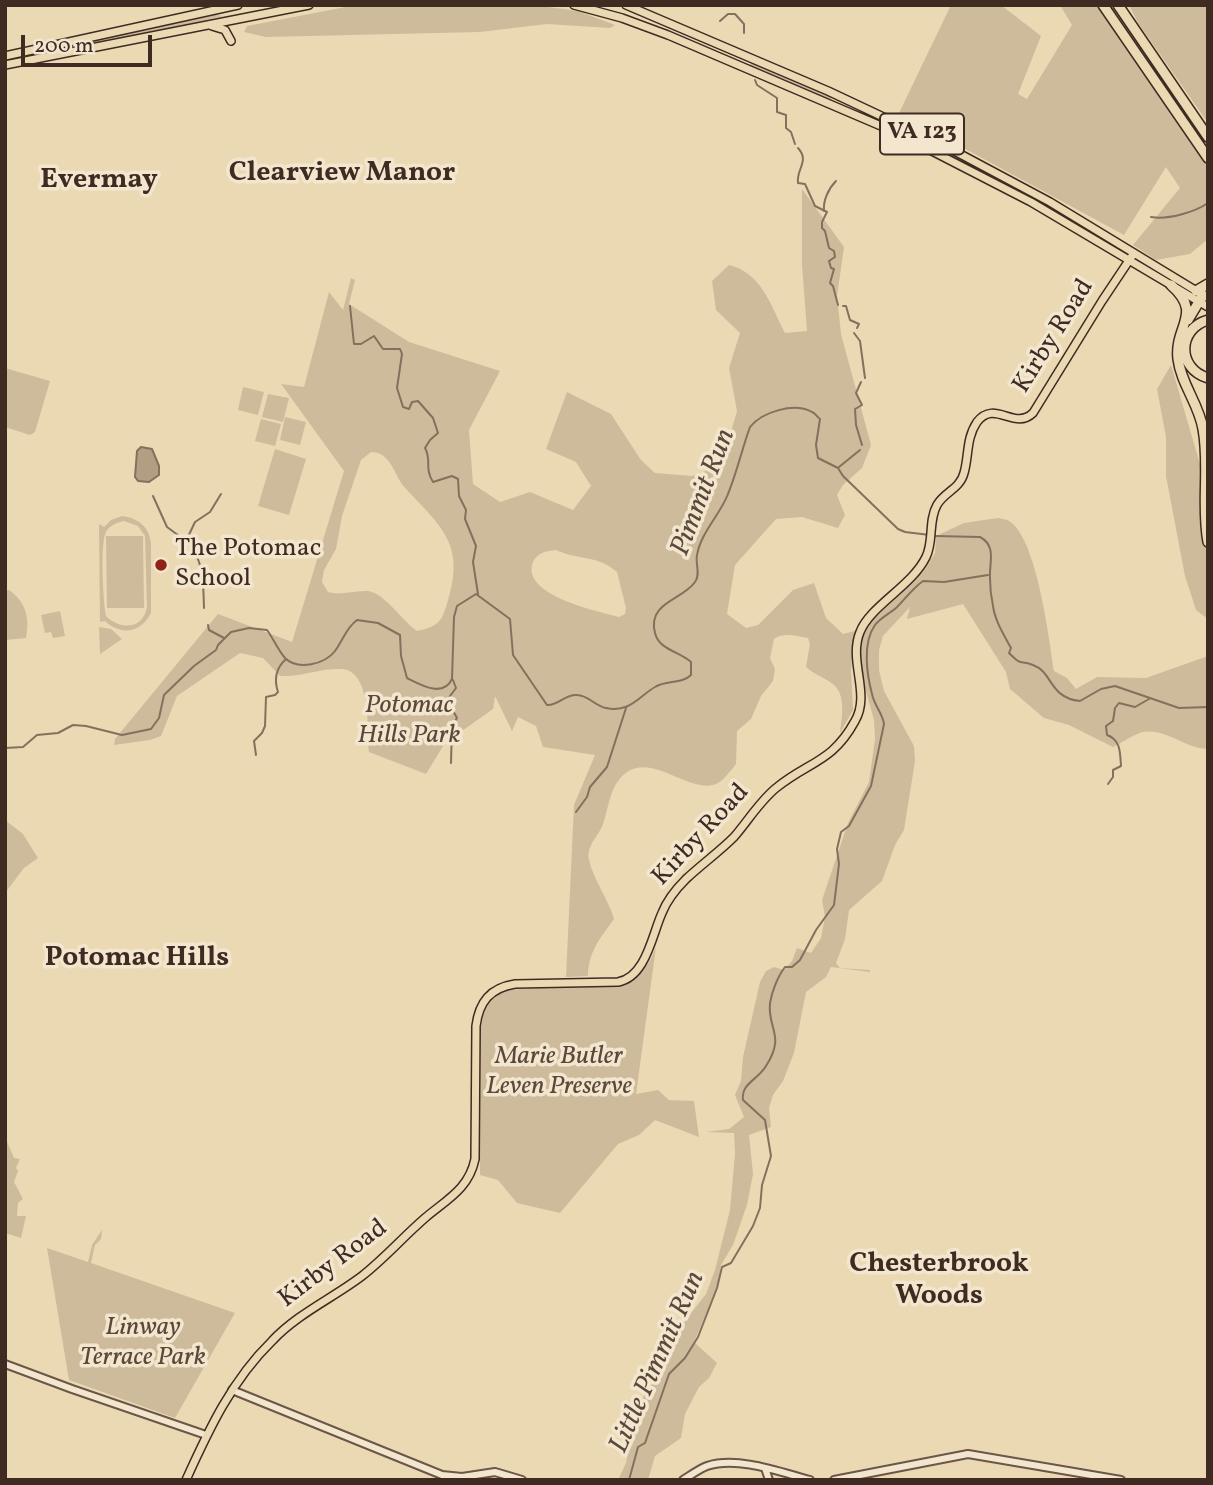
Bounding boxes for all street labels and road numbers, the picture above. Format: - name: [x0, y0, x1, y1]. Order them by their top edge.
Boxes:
- road number: VA 123: [880, 114, 964, 154]
- street label: Kirby Road: [1008, 274, 1102, 400]
- street label: Kirby Road: [647, 778, 757, 894]
- street label: Kirby Road: [273, 1214, 395, 1316]

